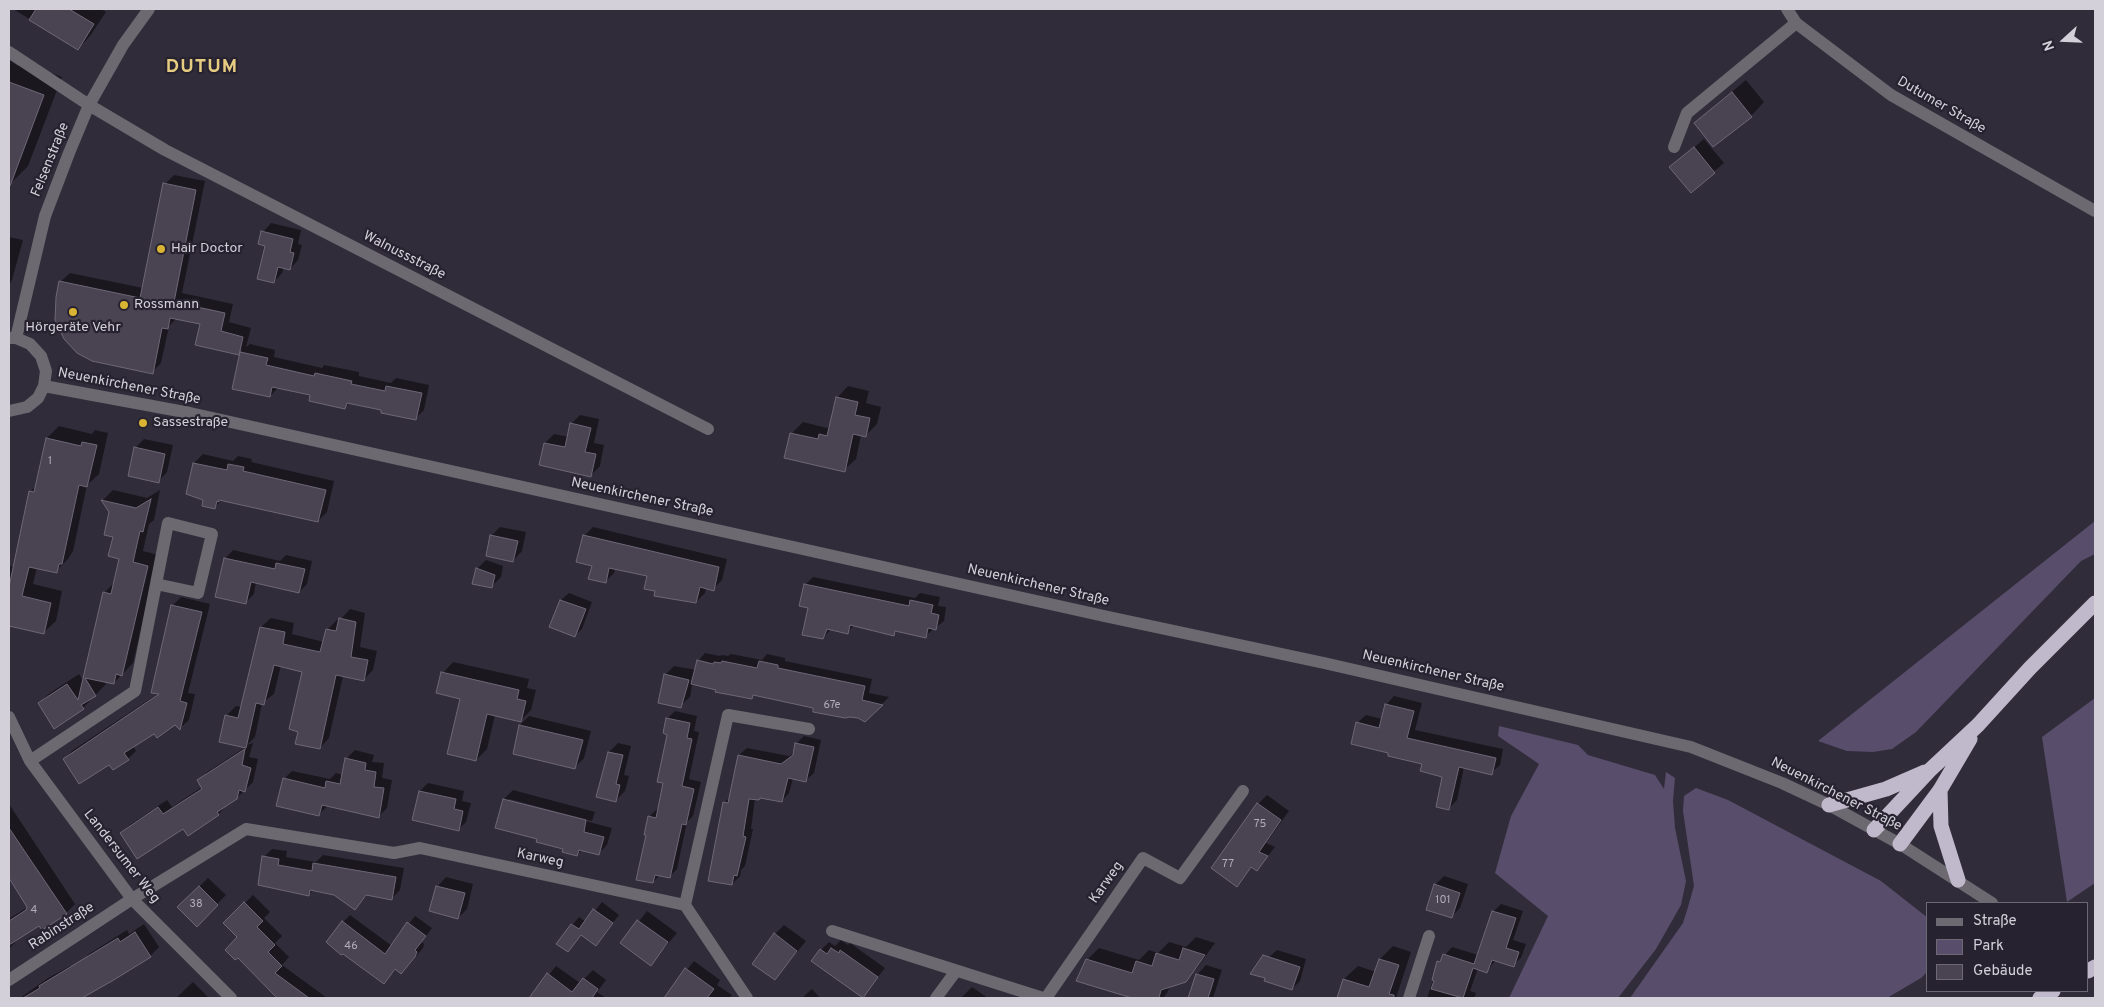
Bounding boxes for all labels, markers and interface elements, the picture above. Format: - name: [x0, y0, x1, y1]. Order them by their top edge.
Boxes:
- north arrow: [2039, 15, 2089, 65]
- text: N: [2040, 38, 2059, 53]
- district label: DUTUM: [165, 57, 239, 79]
- street label: Dutumer Straße: [1894, 74, 1988, 138]
- street label: Felsenstraße: [28, 120, 74, 200]
- street label: Walnussstraße: [360, 228, 448, 284]
- place label: Hair Doctor: [171, 241, 243, 257]
- marker: Hair Doctor: [155, 243, 167, 255]
- place label: Rossmann: [134, 297, 199, 313]
- marker: Rossmann: [118, 299, 130, 311]
- marker: Hörgeräte Vehr: [67, 306, 79, 318]
- place label: Hörgeräte Vehr: [25, 320, 121, 336]
- street label: Neuenkirchener Straße: [56, 365, 202, 409]
- place label: Sassestraße: [153, 415, 228, 431]
- marker: Sassestraße: [137, 417, 149, 429]
- house number: 1: [48, 455, 52, 469]
- street label: Neuenkirchener Straße: [569, 475, 715, 521]
- street label: Neuenkirchener Straße: [965, 562, 1111, 610]
- street label: Neuenkirchener Straße: [1360, 648, 1506, 696]
- house number: 67e: [823, 699, 841, 713]
- street label: Neuenkirchener Straße: [1768, 755, 1904, 835]
- street label: Landersumer Weg: [79, 807, 163, 907]
- house number: 75: [1254, 818, 1266, 832]
- street label: Karweg: [515, 846, 565, 872]
- house number: 77: [1222, 858, 1234, 872]
- street label: Karweg: [1086, 859, 1128, 907]
- house number: 101: [1435, 894, 1451, 908]
- house number: 38: [189, 898, 203, 912]
- street label: Rabinstraße: [26, 900, 98, 954]
- legend: [1926, 902, 2089, 992]
- house number: 4: [31, 904, 37, 918]
- text: Straße: [1973, 912, 2017, 931]
- text: Park: [1973, 937, 2004, 956]
- house number: 46: [344, 940, 358, 954]
- text: Gebäude: [1973, 962, 2033, 981]

